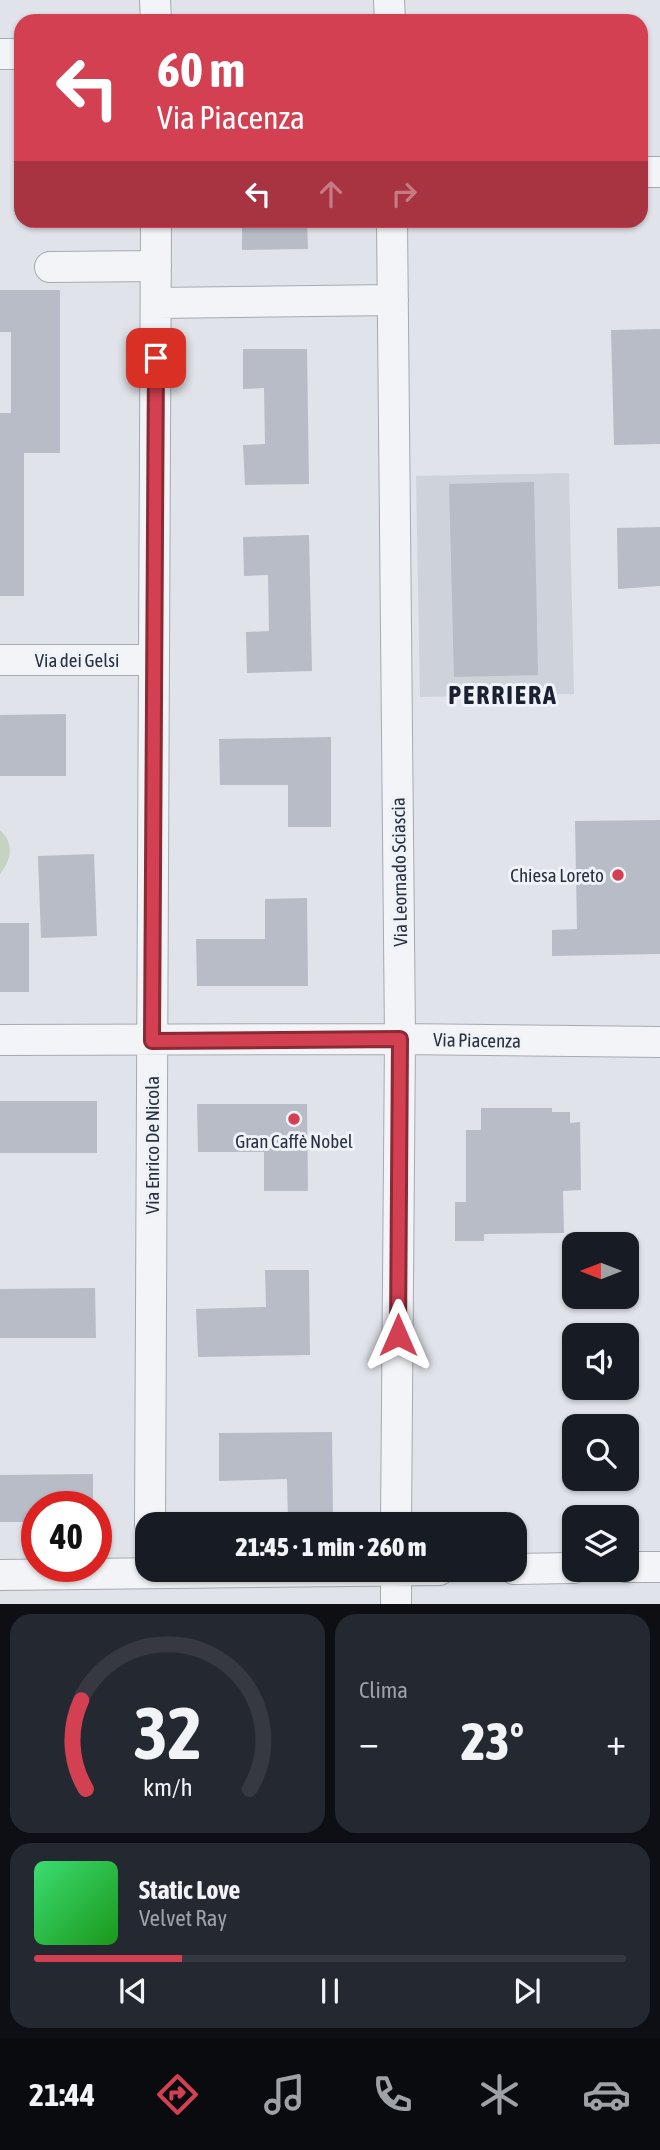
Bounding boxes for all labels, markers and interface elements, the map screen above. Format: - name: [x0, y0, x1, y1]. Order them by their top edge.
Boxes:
- text: 60 m: [157, 41, 245, 97]
- icon: left: [42, 42, 133, 133]
- text: Via Piacenza: [157, 99, 305, 136]
- icon: left: [239, 175, 277, 213]
- icon: ahead: [312, 175, 350, 213]
- icon: right: [385, 175, 423, 213]
- pin: [126, 328, 186, 388]
- icon: arrive: [137, 339, 175, 377]
- street label: Via dei Gelsi: [35, 649, 119, 671]
- district label: PERRIERA: [448, 680, 558, 710]
- street label: Via Leornado Sciascia: [387, 797, 411, 947]
- place label: Chiesa Loreto: [510, 864, 604, 886]
- marker: Chiesa Loreto: [610, 867, 626, 883]
- street label: Via Piacenza: [433, 1028, 521, 1052]
- street label: Via Enrico De Nicola: [141, 1076, 163, 1214]
- marker: Gran Caffè Nobel: [286, 1111, 302, 1127]
- place label: Gran Caffè Nobel: [235, 1130, 353, 1152]
- north arrow: [562, 1232, 639, 1309]
- map controls: [562, 1232, 639, 1582]
- position arrow: [361, 1298, 435, 1372]
- button: sound: [562, 1323, 639, 1400]
- button: search: [562, 1414, 639, 1491]
- speed limit sign: 40: [21, 1491, 112, 1582]
- button: layers: [562, 1505, 639, 1582]
- text: 21:45 · 1 min · 260 m: [236, 1532, 426, 1562]
- text: Clima: [359, 1677, 408, 1703]
- text: 32: [133, 1692, 202, 1775]
- text: 23°: [461, 1711, 524, 1771]
- text: −: [359, 1720, 379, 1763]
- text: +: [606, 1720, 626, 1763]
- text: km/h: [143, 1773, 192, 1801]
- text: Static Love: [139, 1875, 240, 1905]
- text: Velvet Ray: [139, 1905, 227, 1931]
- icon: previous: [114, 1972, 152, 2010]
- icon: pause: [311, 1972, 349, 2010]
- icon: next: [508, 1972, 546, 2010]
- icon: directions: [153, 2070, 202, 2119]
- icon: music: [260, 2070, 309, 2119]
- icon: phone: [368, 2070, 417, 2119]
- icon: climate: [475, 2070, 524, 2119]
- icon: car: [582, 2070, 631, 2119]
- text: 21:44: [29, 2076, 95, 2113]

